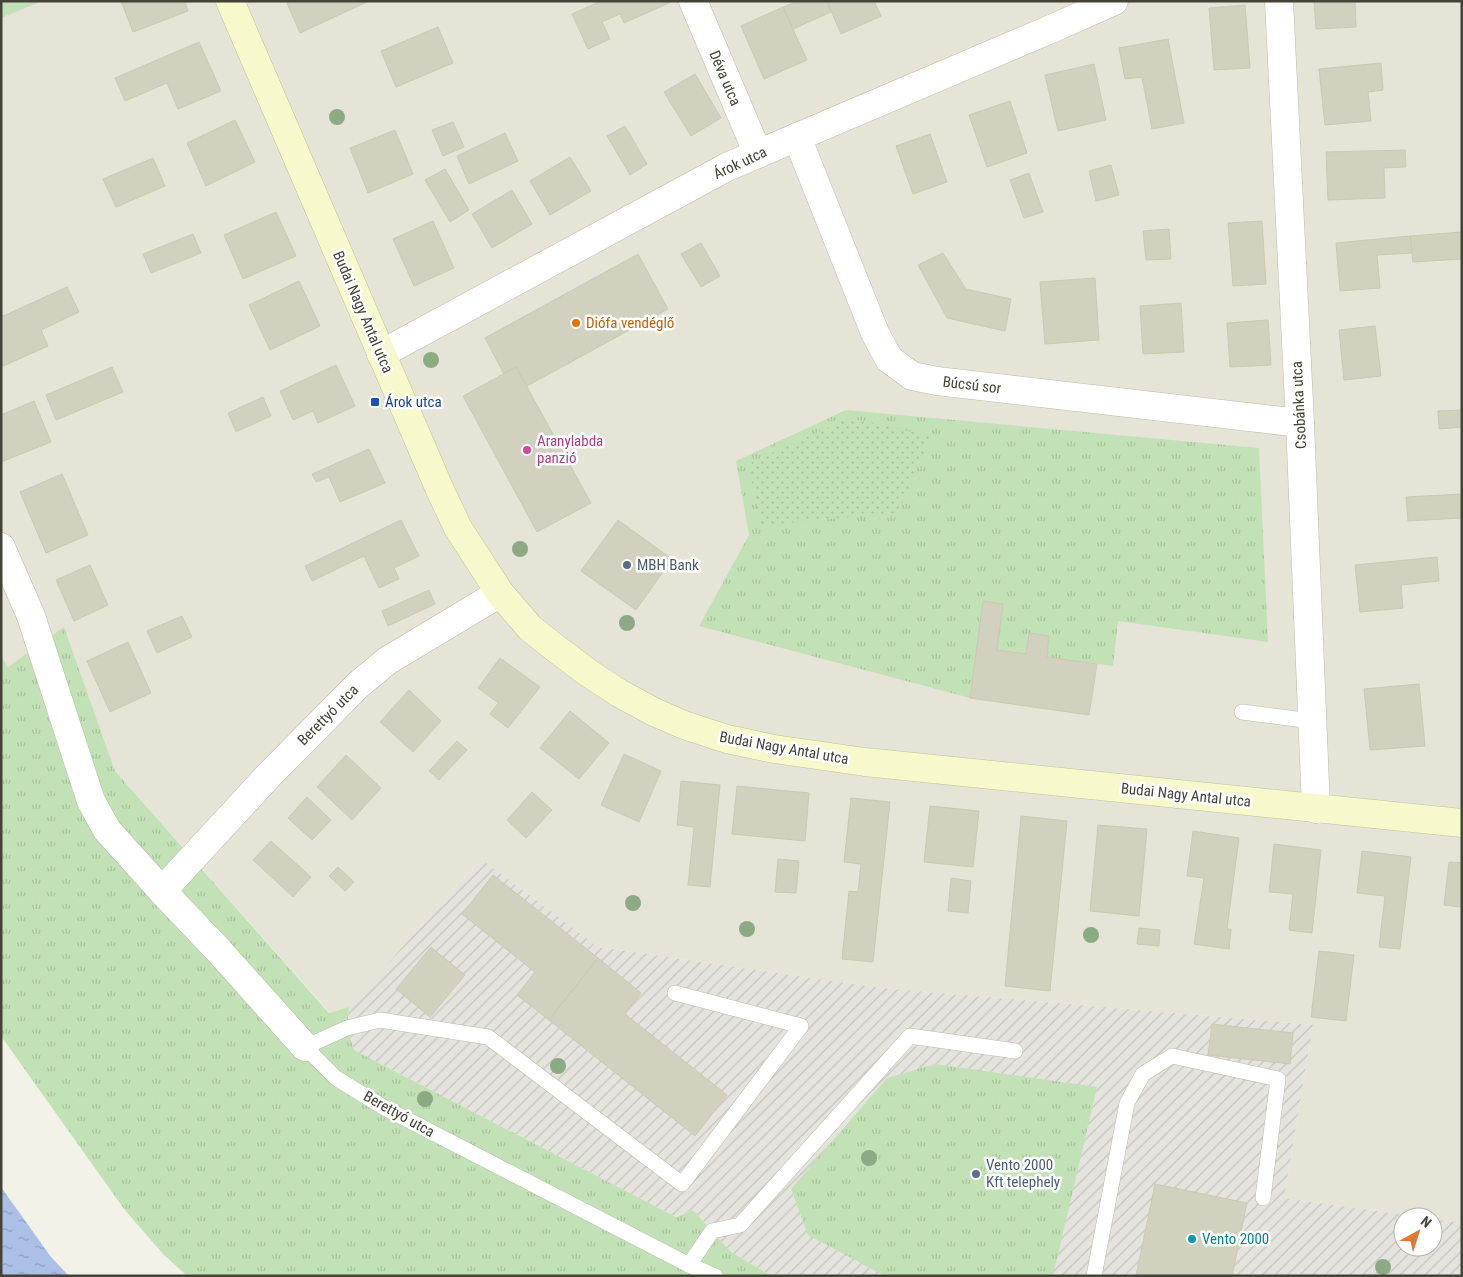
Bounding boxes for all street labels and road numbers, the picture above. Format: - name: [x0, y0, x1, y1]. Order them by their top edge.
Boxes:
- street label: Déva utca: [705, 48, 745, 108]
- street label: Árok utca: [711, 143, 769, 183]
- street label: Budai Nagy Antal utca: [329, 248, 397, 376]
- street label: Csobánka utca: [1288, 361, 1310, 449]
- street label: Búcsú sor: [942, 372, 1003, 398]
- street label: Berettyó utca: [294, 681, 362, 749]
- street label: Budai Nagy Antal utca: [718, 728, 850, 768]
- street label: Budai Nagy Antal utca: [1120, 779, 1252, 811]
- street label: Berettyó utca: [360, 1087, 438, 1141]

